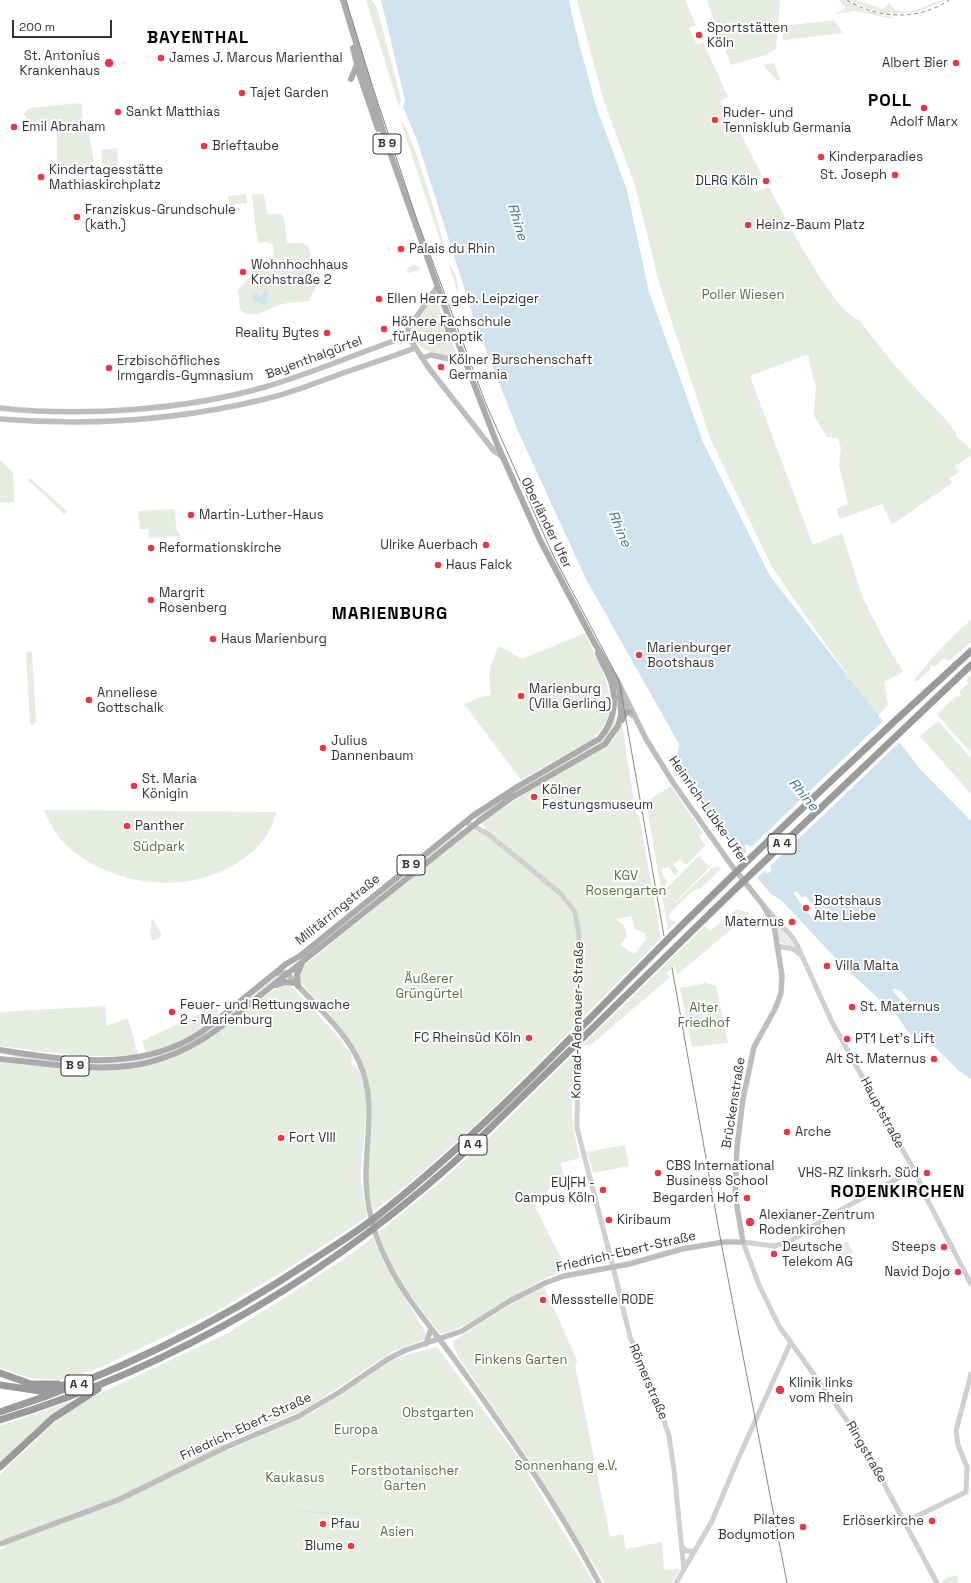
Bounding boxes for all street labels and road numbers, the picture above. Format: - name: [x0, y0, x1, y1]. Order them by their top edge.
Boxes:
- road number: B 9: [373, 134, 401, 154]
- street label: Bayenthalgürtel: [264, 333, 364, 383]
- street label: Oberländer Ufer: [517, 475, 575, 571]
- street label: Heinrich-Lübke-Ufer: [665, 753, 751, 867]
- road number: A 4: [768, 834, 796, 854]
- road number: B 9: [397, 855, 425, 875]
- street label: Militärringstraße: [293, 871, 383, 949]
- street label: Konrad-Adenauer-Straße: [569, 941, 587, 1099]
- road number: B 9: [61, 1056, 89, 1076]
- street label: Brückenstraße: [719, 1056, 749, 1150]
- street label: Hauptstraße: [857, 1075, 907, 1151]
- road number: A 4: [459, 1135, 487, 1155]
- street label: Friedrich-Ebert-Straße: [555, 1228, 697, 1276]
- street label: Römerstraße: [625, 1342, 671, 1422]
- road number: A 4: [65, 1375, 93, 1395]
- street label: Friedrich-Ebert-Straße: [178, 1390, 314, 1464]
- street label: Ringstraße: [842, 1418, 890, 1486]

